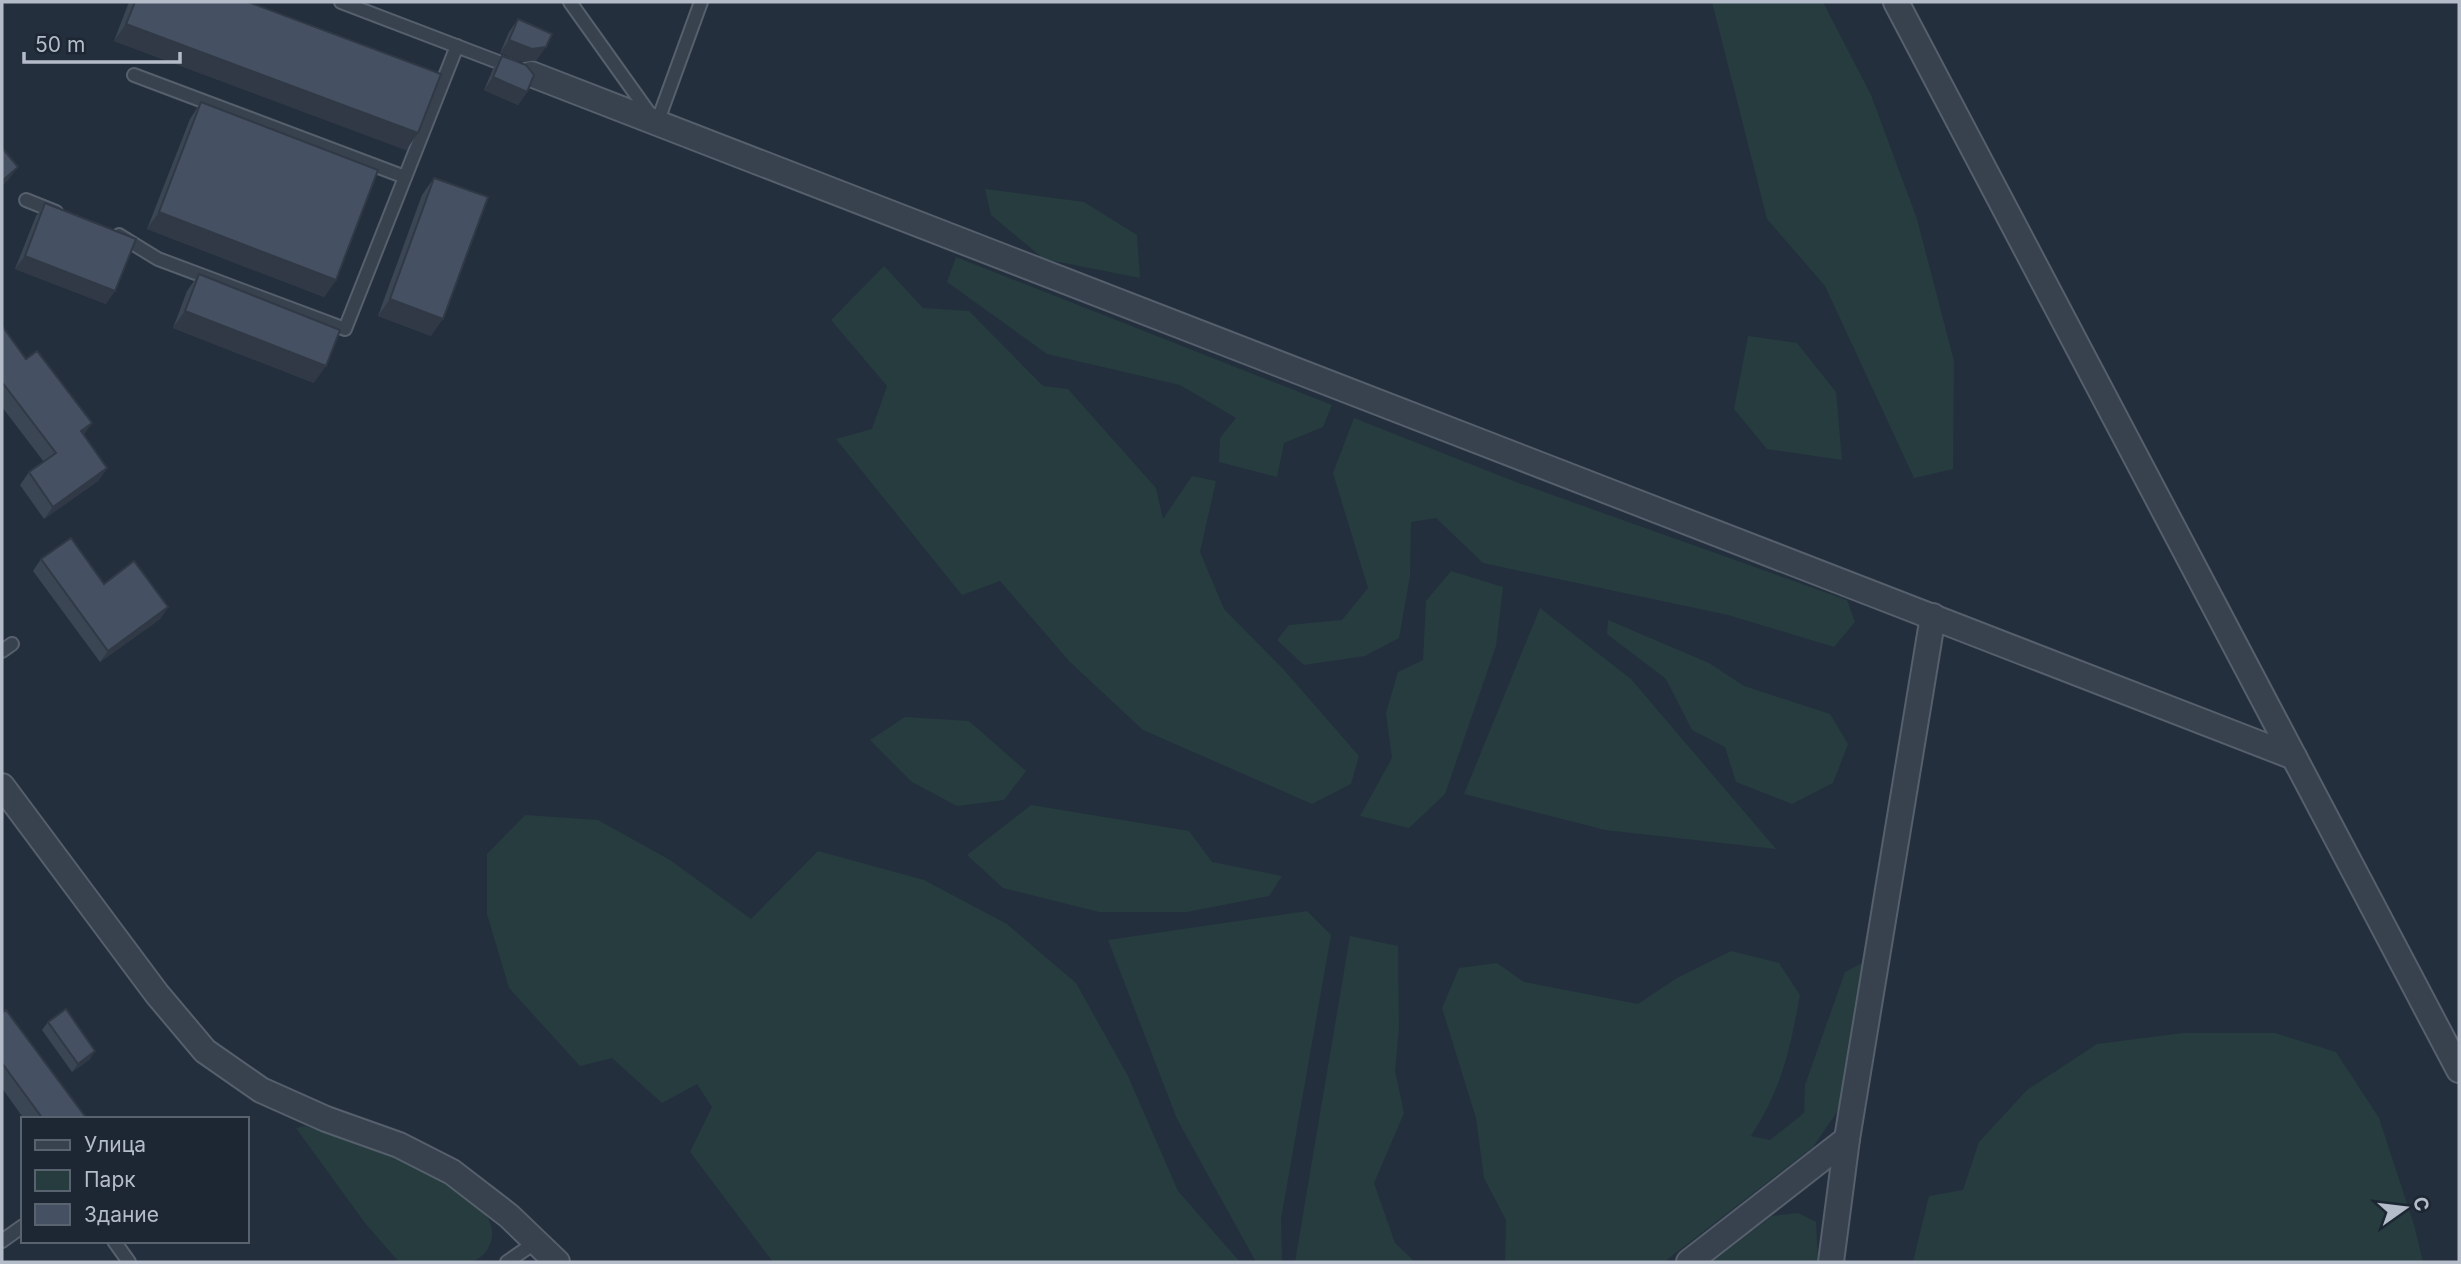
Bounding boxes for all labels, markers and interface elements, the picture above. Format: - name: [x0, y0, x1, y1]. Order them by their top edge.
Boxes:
- scale bar: [24, 21, 180, 65]
- text: 50 m: [35, 32, 85, 57]
- legend: [21, 1117, 248, 1243]
- text: Улица: [84, 1132, 146, 1157]
- text: Парк: [84, 1167, 136, 1192]
- north arrow: [2370, 1173, 2440, 1243]
- text: С: [2408, 1194, 2434, 1214]
- text: Здание: [84, 1202, 159, 1227]

